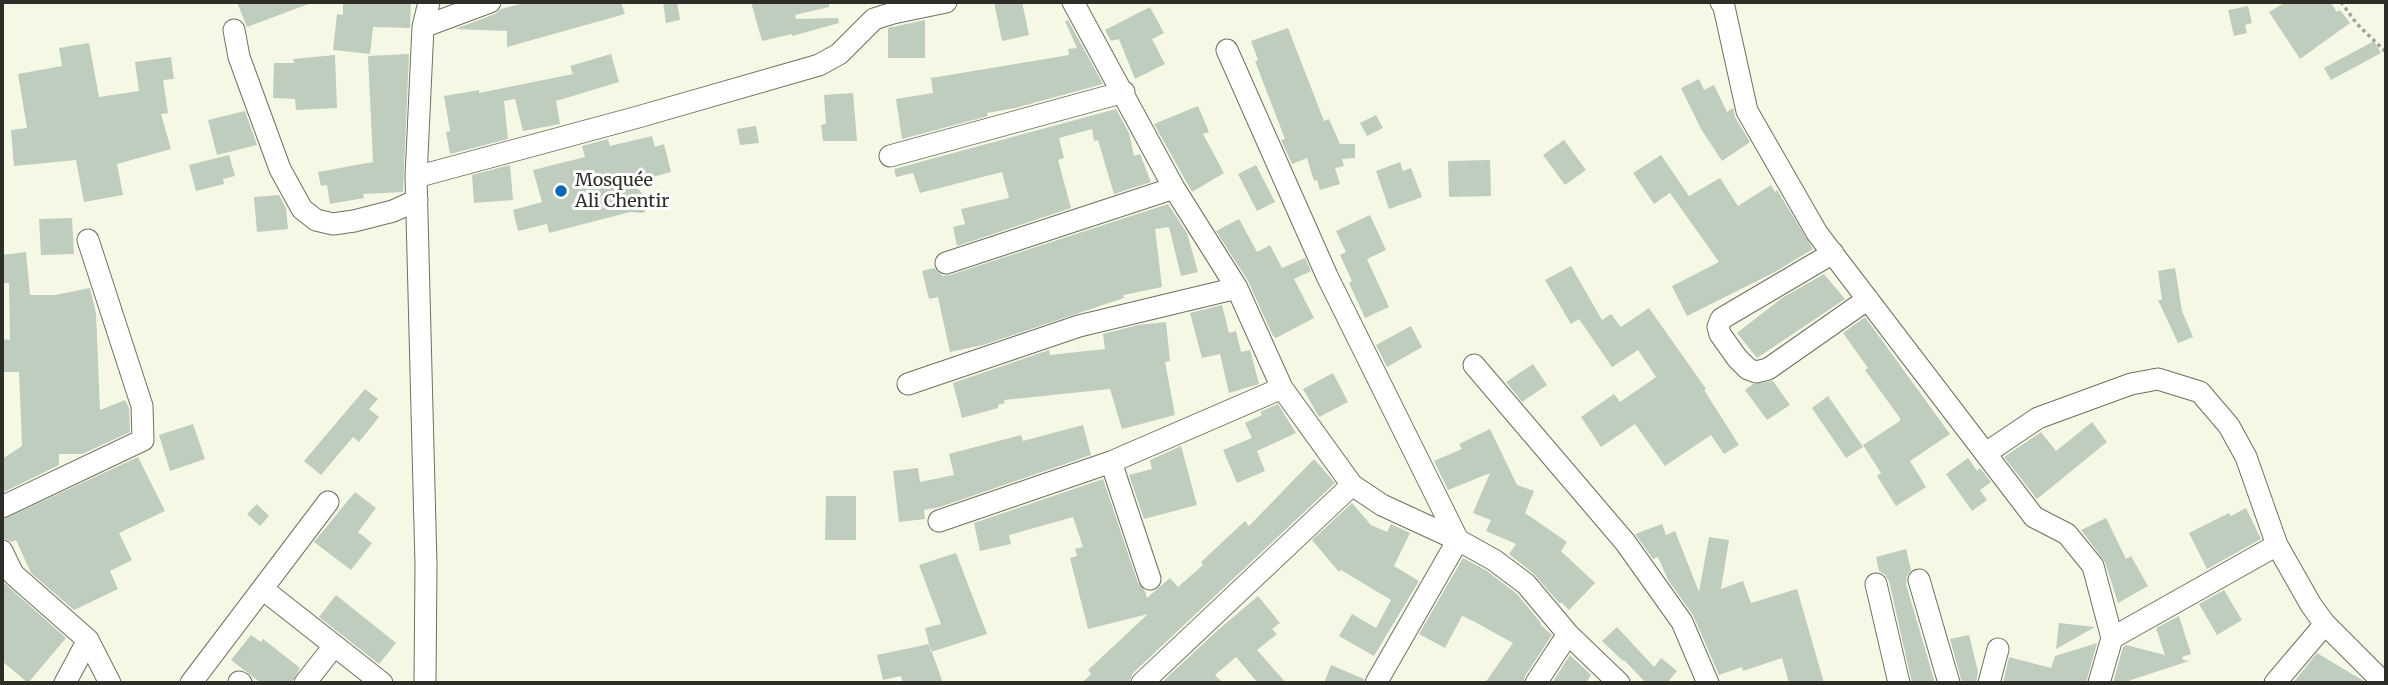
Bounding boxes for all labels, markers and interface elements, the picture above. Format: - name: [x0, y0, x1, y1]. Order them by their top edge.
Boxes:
- place label: Mosquée Ali Chentir: [575, 170, 669, 212]
- marker: Mosquée Ali Chentir: [553, 183, 569, 199]

